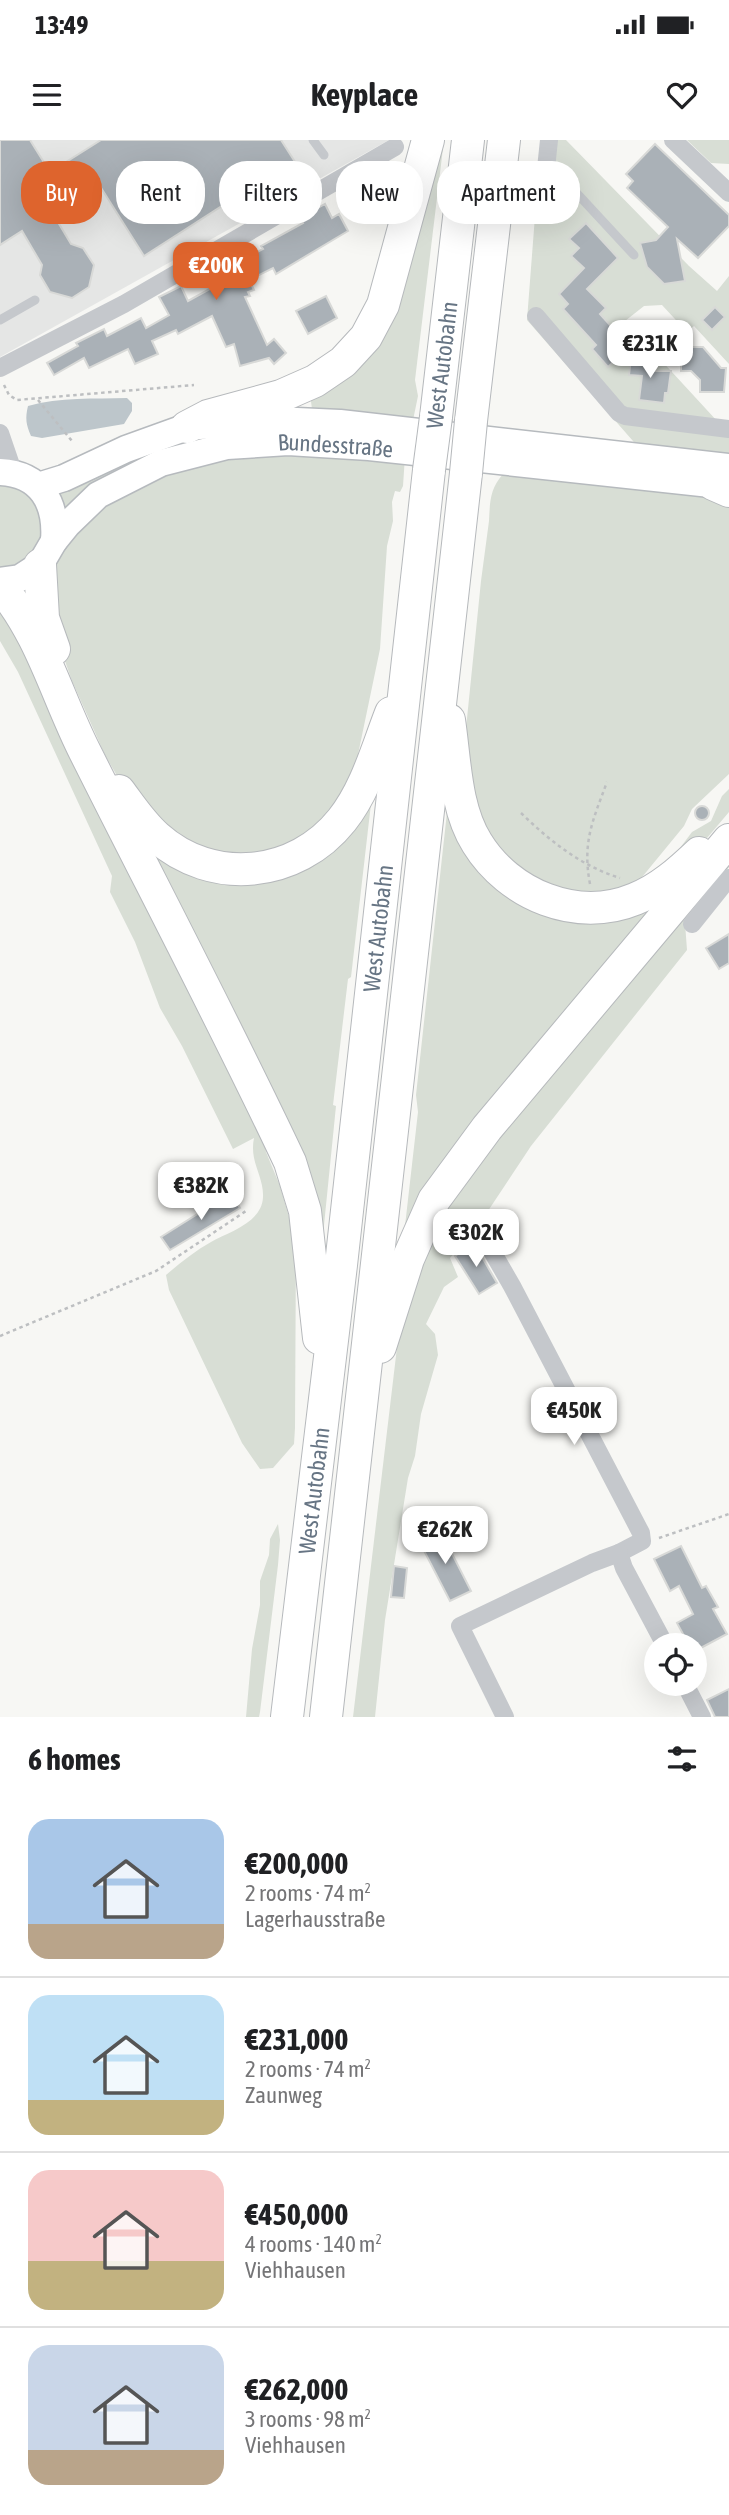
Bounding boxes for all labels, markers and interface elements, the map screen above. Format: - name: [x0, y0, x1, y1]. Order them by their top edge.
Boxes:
- text: 13:49: [35, 10, 89, 40]
- icon: menu: [28, 76, 66, 114]
- text: Keyplace: [311, 76, 418, 113]
- icon: heart: [663, 76, 701, 114]
- chip: Buy: [21, 161, 102, 224]
- chip: Rent: [116, 161, 205, 224]
- chip: Filters: [219, 161, 322, 224]
- chip: New: [336, 161, 423, 224]
- chip: Apartment: [437, 161, 580, 224]
- pin: €200K: [167, 242, 265, 302]
- text: €200K: [189, 252, 243, 278]
- street label: West Autobahn: [421, 300, 463, 430]
- pin: €231K: [601, 320, 699, 380]
- text: €231K: [623, 330, 677, 356]
- street label: Bundesstraße: [277, 429, 394, 463]
- street label: West Autobahn: [358, 863, 398, 993]
- pin: €382K: [152, 1163, 250, 1222]
- text: €382K: [174, 1172, 228, 1198]
- pin: €302K: [427, 1210, 525, 1269]
- text: €302K: [449, 1219, 503, 1245]
- pin: €450K: [525, 1388, 623, 1447]
- text: €450K: [547, 1397, 601, 1423]
- street label: West Autobahn: [294, 1426, 335, 1556]
- pin: €262K: [396, 1506, 494, 1566]
- text: €262K: [418, 1516, 472, 1542]
- map controls: [644, 1633, 707, 1696]
- button: locate: [644, 1633, 707, 1696]
- icon: filters: [663, 1740, 701, 1778]
- text: 6 homes: [28, 1742, 121, 1776]
- text: €200,000: [245, 1846, 348, 1880]
- icon: home: [84, 1847, 168, 1931]
- text: 2 rooms · 74 m²: [245, 1880, 371, 1906]
- text: Lagerhausstraße: [245, 1906, 385, 1932]
- text: €231,000: [245, 2022, 348, 2056]
- icon: home: [84, 2023, 168, 2107]
- text: 2 rooms · 74 m²: [245, 2056, 371, 2082]
- text: Zaunweg: [245, 2082, 322, 2108]
- text: €450,000: [245, 2197, 348, 2231]
- icon: home: [84, 2198, 168, 2282]
- text: 4 rooms · 140 m²: [245, 2231, 382, 2257]
- text: Viehhausen: [245, 2257, 346, 2283]
- text: €262,000: [245, 2372, 348, 2406]
- icon: home: [84, 2373, 168, 2457]
- text: 3 rooms · 98 m²: [245, 2406, 371, 2432]
- text: Viehhausen: [245, 2432, 346, 2458]

